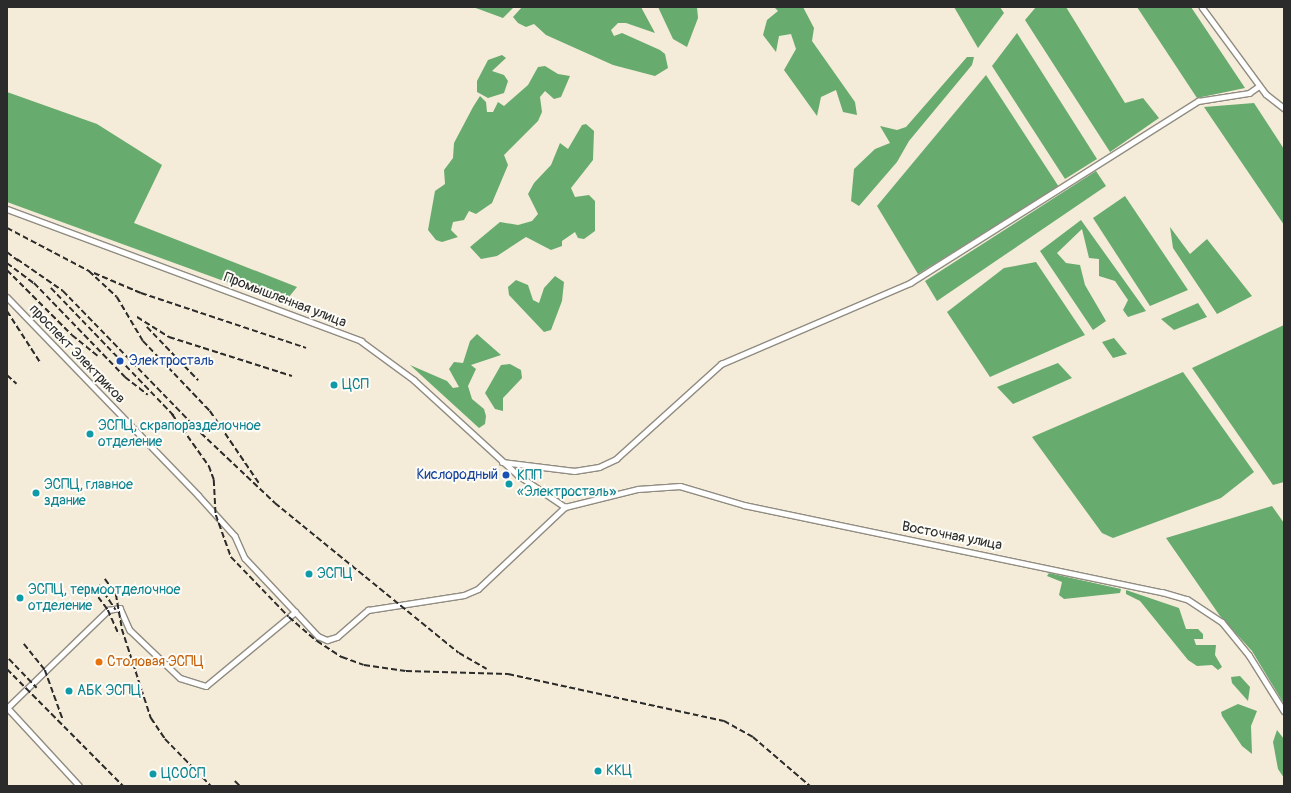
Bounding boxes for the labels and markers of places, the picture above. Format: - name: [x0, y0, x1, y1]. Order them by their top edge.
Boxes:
- place label: Электросталь: [129, 353, 214, 369]
- marker: Электросталь: [114, 355, 126, 367]
- place label: ЦСП: [342, 377, 369, 393]
- marker: ЦСП: [329, 380, 339, 390]
- place label: ЭСПЦ, скрапоразделочное отделение: [98, 418, 261, 450]
- marker: ЭСПЦ, скрапоразделочное отделение: [85, 429, 95, 439]
- place label: Кислородный: [416, 467, 498, 483]
- place label: КПП «Электросталь»: [517, 468, 616, 500]
- marker: Кислородный: [501, 470, 511, 480]
- place label: ЭСПЦ, главное здание: [44, 477, 133, 510]
- marker: КПП «Электросталь»: [504, 479, 514, 489]
- marker: ЭСПЦ, главное здание: [31, 488, 41, 498]
- place label: ЭСПЦ: [317, 566, 352, 582]
- marker: ЭСПЦ: [304, 569, 314, 579]
- place label: ЭСПЦ, термоотделочное отделение: [28, 582, 180, 614]
- marker: ЭСПЦ, термоотделочное отделение: [15, 593, 25, 603]
- place label: Столовая ЭСПЦ: [107, 654, 203, 670]
- marker: Столовая ЭСПЦ: [94, 657, 104, 667]
- place label: АБК ЭСПЦ: [77, 683, 141, 699]
- marker: АБК ЭСПЦ: [64, 686, 74, 696]
- place label: ККЦ: [606, 763, 632, 779]
- place label: ЦСОСП: [161, 766, 206, 782]
- marker: ККЦ: [593, 766, 603, 776]
- marker: ЦСОСП: [148, 769, 158, 779]

